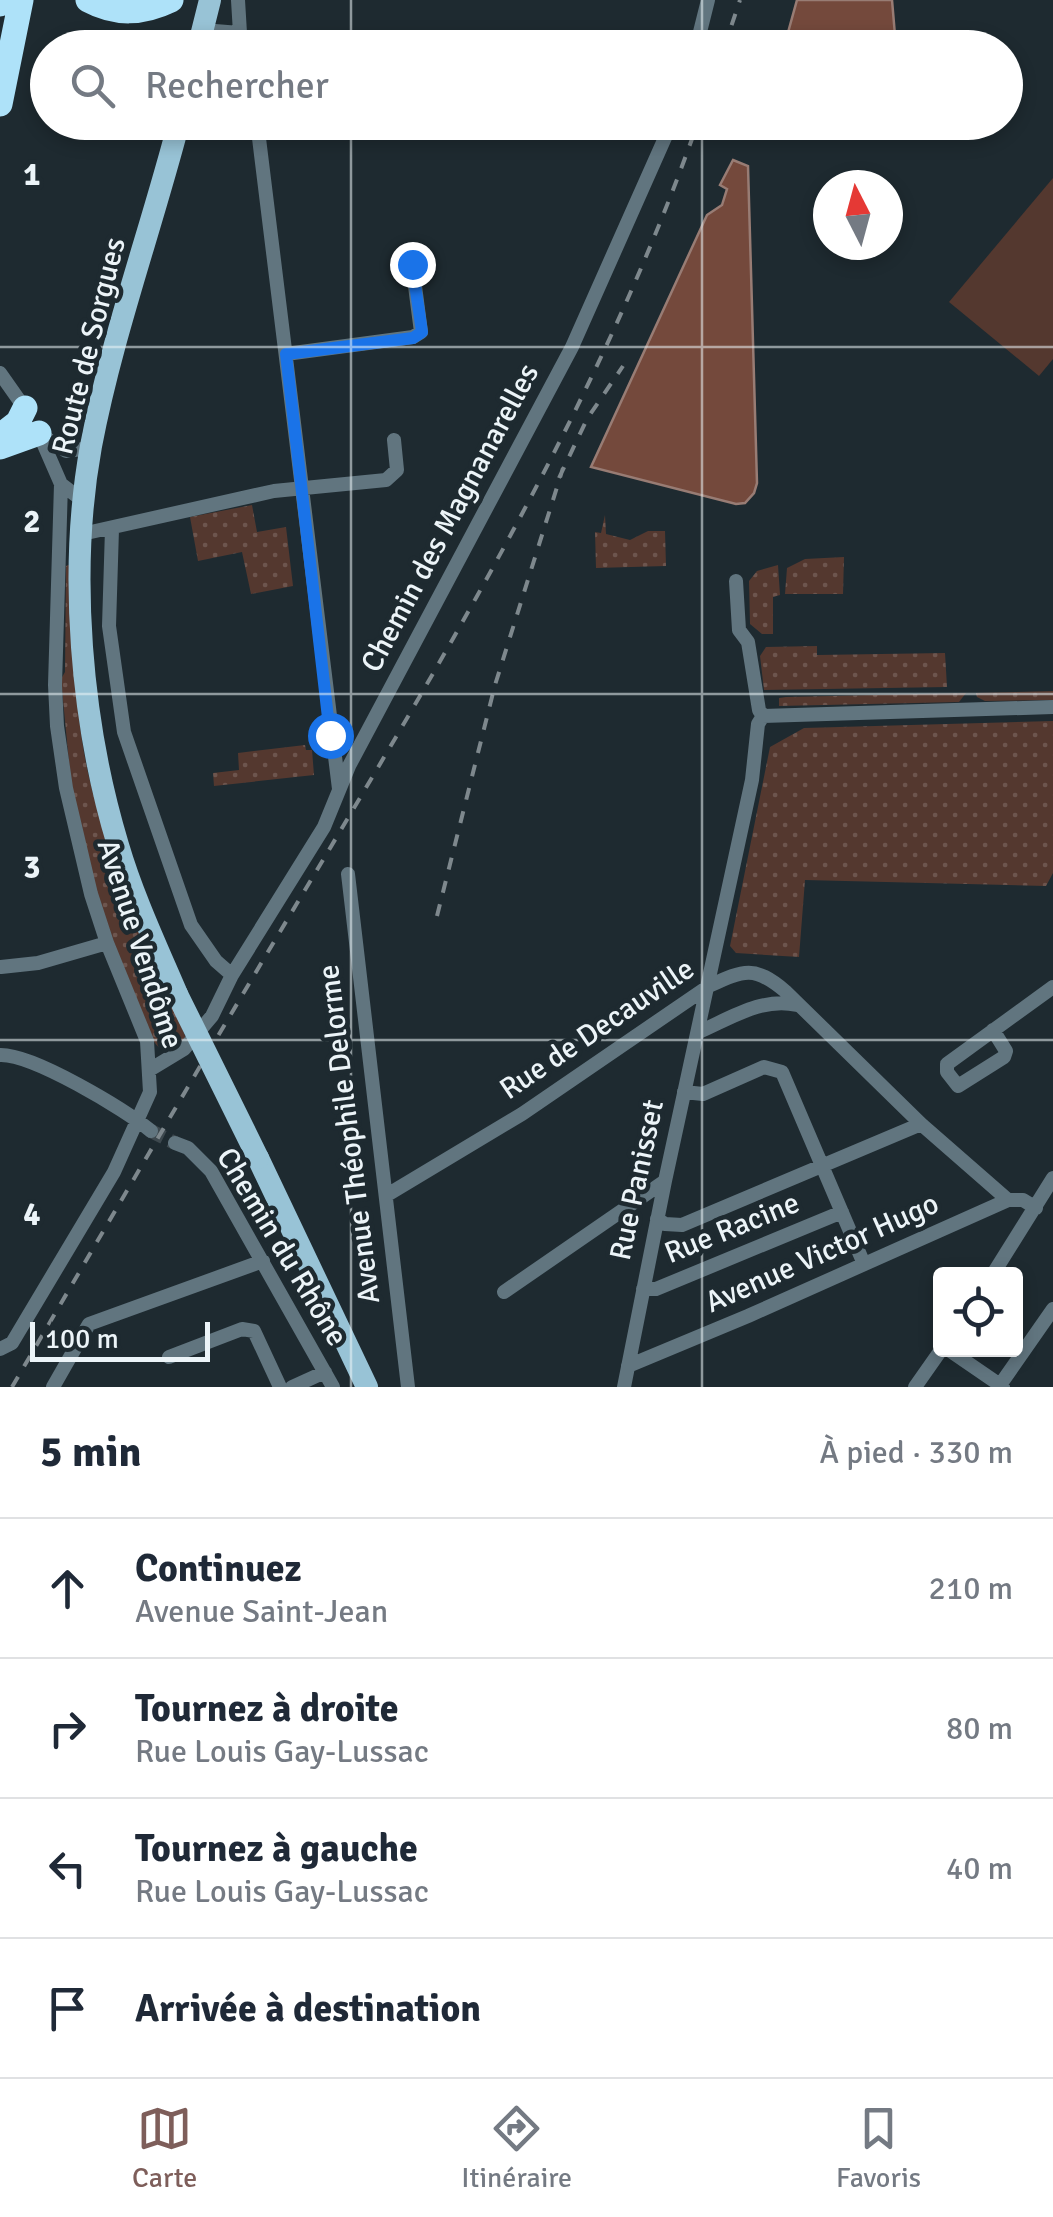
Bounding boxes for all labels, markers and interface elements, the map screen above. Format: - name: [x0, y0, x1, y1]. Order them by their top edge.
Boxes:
- search box: [30, 30, 1023, 140]
- icon: search: [65, 58, 120, 113]
- text: Rechercher: [145, 62, 329, 109]
- text: 1: [23, 155, 41, 194]
- north arrow: [813, 170, 903, 260]
- street label: Route de Sorgues: [44, 234, 134, 458]
- route end: [390, 242, 436, 288]
- street label: Chemin des Magnanarelles: [353, 357, 547, 679]
- text: 2: [23, 502, 41, 541]
- route start: [308, 713, 354, 759]
- street label: Avenue Vendôme: [89, 835, 191, 1053]
- text: 3: [23, 848, 41, 887]
- street label: Rue de Decauville: [493, 950, 701, 1108]
- street label: Avenue Théophile Delorme: [310, 962, 388, 1306]
- street label: Rue Panisset: [602, 1096, 672, 1264]
- street label: Chemin du Rhône: [208, 1141, 356, 1353]
- street label: Rue Racine: [659, 1184, 805, 1272]
- street label: Avenue Victor Hugo: [700, 1185, 944, 1321]
- text: 4: [23, 1195, 41, 1234]
- map controls: [933, 1267, 1023, 1357]
- button: locate: [933, 1267, 1023, 1357]
- scale bar: [30, 1317, 210, 1362]
- text: 100 m: [45, 1322, 119, 1356]
- text: 5 min: [40, 1427, 141, 1478]
- text: À pied · 330 m: [820, 1433, 1013, 1472]
- text: Continuez: [135, 1545, 302, 1592]
- icon: ahead: [40, 1561, 95, 1616]
- text: 210 m: [929, 1569, 1013, 1608]
- text: Avenue Saint-Jean: [135, 1592, 388, 1631]
- text: Tournez à droite: [135, 1685, 399, 1732]
- icon: right: [40, 1701, 95, 1756]
- text: 80 m: [946, 1709, 1013, 1748]
- text: Rue Louis Gay-Lussac: [135, 1732, 429, 1771]
- text: Tournez à gauche: [135, 1825, 418, 1872]
- icon: left: [40, 1841, 95, 1896]
- text: 40 m: [946, 1849, 1013, 1888]
- text: Rue Louis Gay-Lussac: [135, 1872, 429, 1911]
- icon: arrive: [40, 1981, 95, 2036]
- text: Arrivée à destination: [135, 1985, 481, 2032]
- tab: Carte: [132, 2101, 197, 2195]
- tab: Itinéraire: [461, 2101, 572, 2195]
- tab: Favoris: [836, 2101, 921, 2195]

